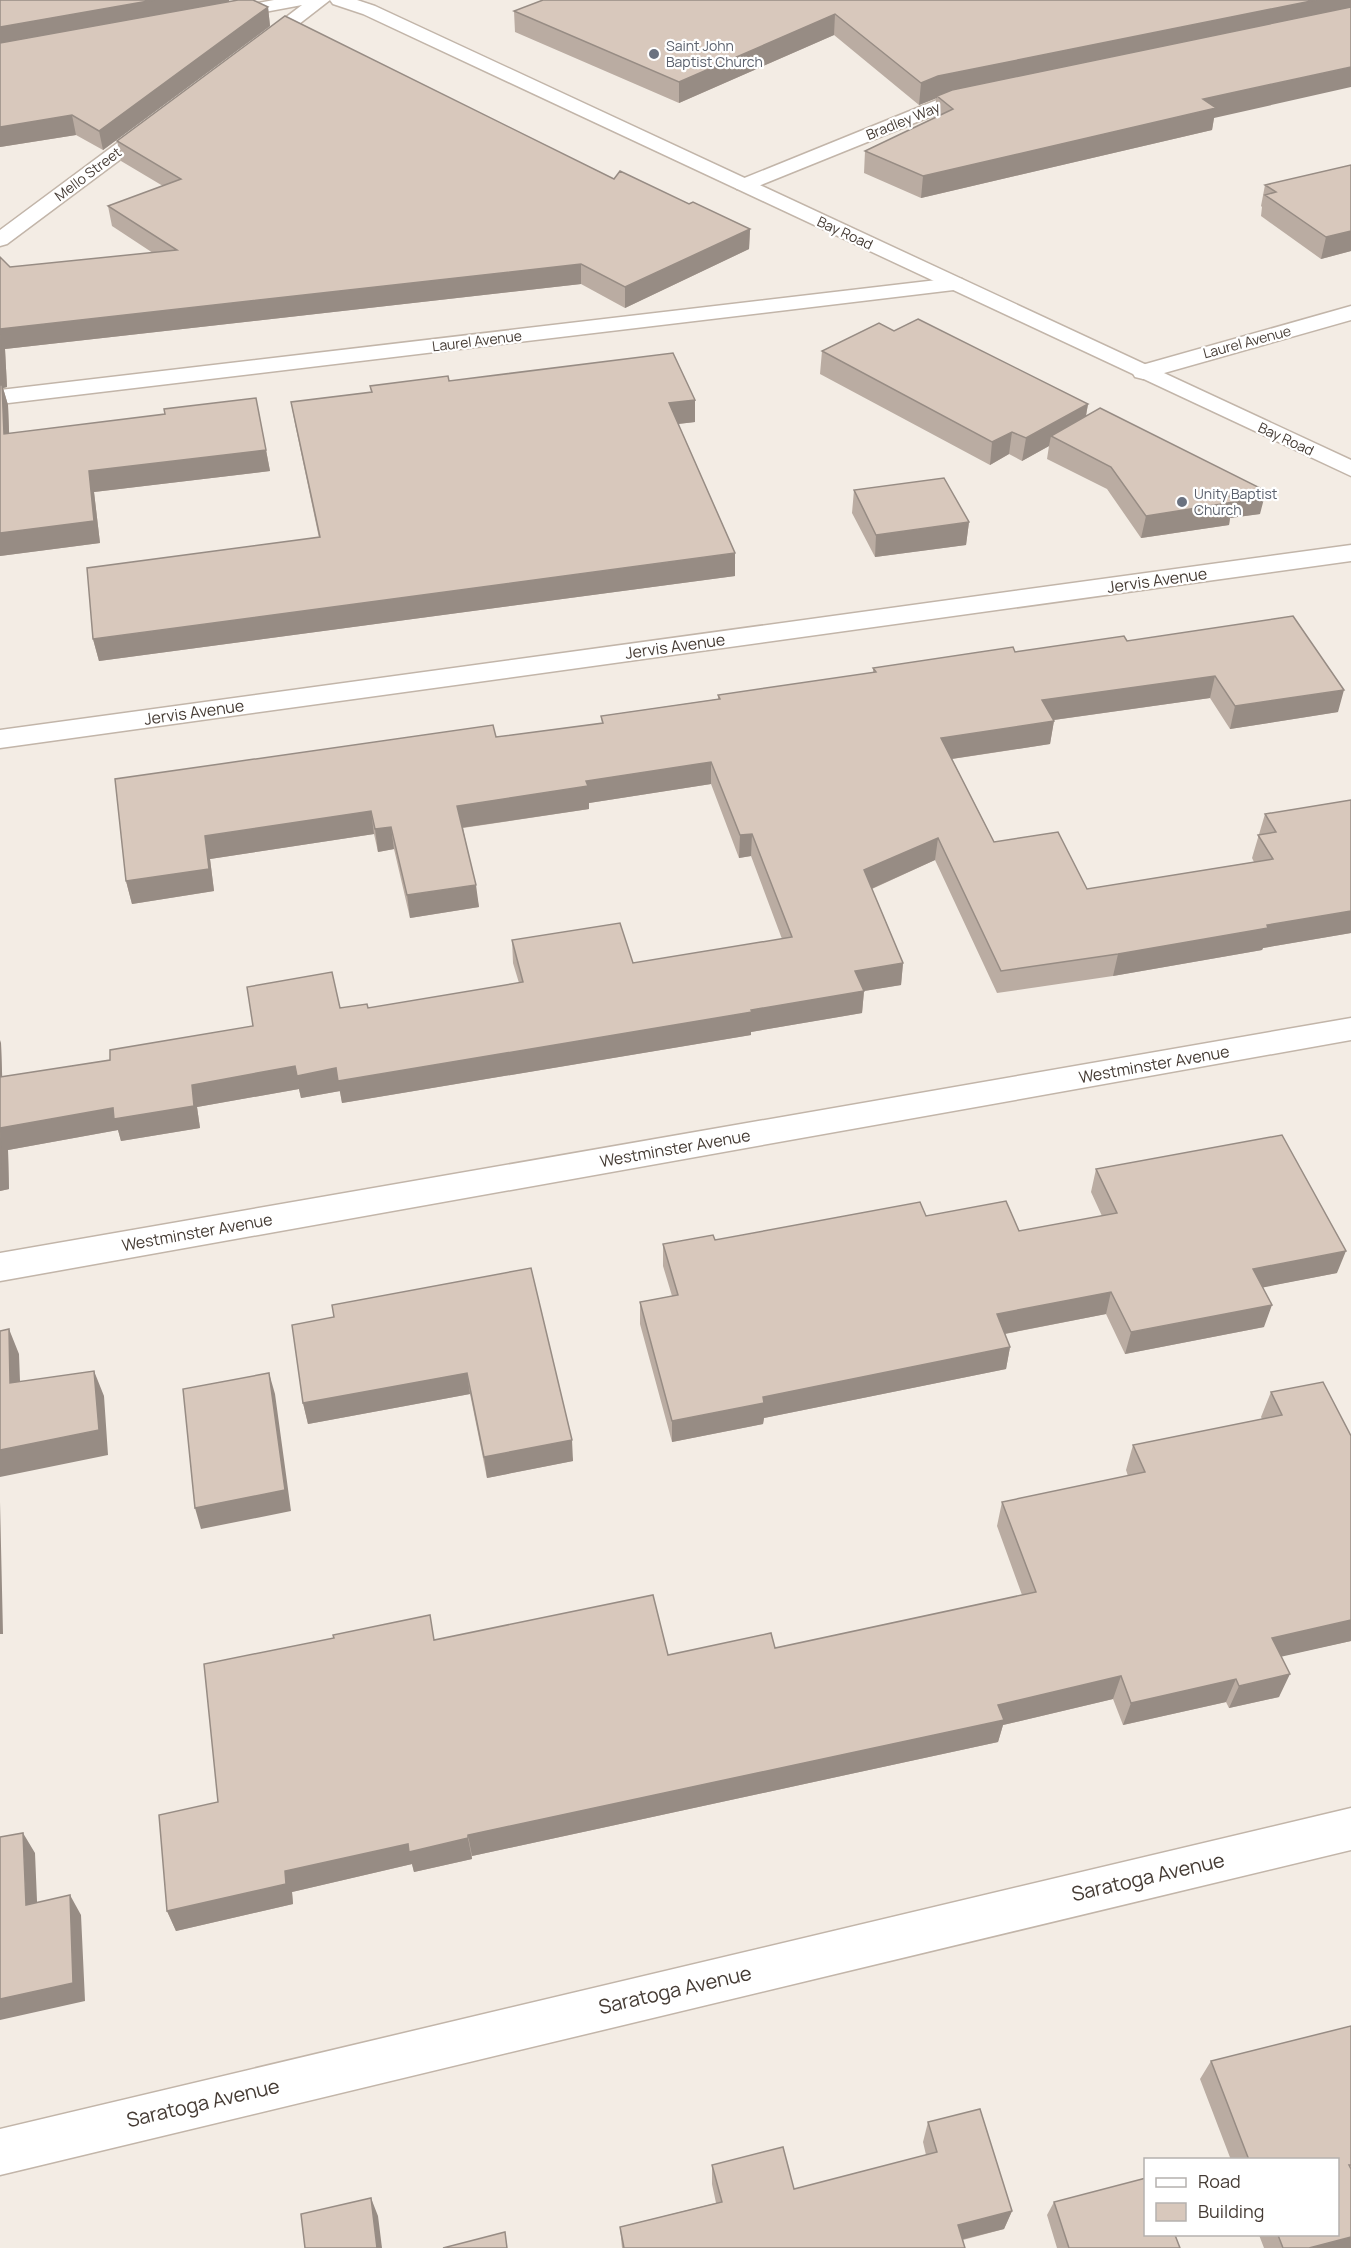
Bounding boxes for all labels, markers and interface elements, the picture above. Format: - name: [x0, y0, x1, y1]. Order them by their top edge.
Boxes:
- place label: Saint John Baptist Church: [666, 36, 763, 71]
- marker: Saint John Baptist Church: [647, 47, 661, 61]
- street label: Bradley Way: [863, 97, 943, 144]
- street label: Mello Street: [51, 142, 125, 205]
- street label: Bay Road: [814, 211, 876, 254]
- street label: Laurel Avenue: [1201, 321, 1293, 362]
- street label: Laurel Avenue: [431, 326, 523, 355]
- street label: Bay Road: [1255, 417, 1317, 460]
- place label: Unity Baptist Church: [1194, 484, 1278, 519]
- marker: Unity Baptist Church: [1175, 495, 1189, 509]
- street label: Jervis Avenue: [1106, 562, 1208, 598]
- street label: Jervis Avenue: [624, 628, 726, 664]
- street label: Jervis Avenue: [143, 694, 245, 730]
- street label: Westminster Avenue: [1077, 1040, 1231, 1088]
- street label: Westminster Avenue: [598, 1124, 752, 1172]
- street label: Westminster Avenue: [120, 1208, 274, 1256]
- street label: Saratoga Avenue: [1069, 1846, 1227, 1907]
- street label: Saratoga Avenue: [596, 1959, 754, 2020]
- street label: Saratoga Avenue: [124, 2072, 282, 2133]
- legend: [1144, 2158, 1339, 2236]
- text: Road: [1198, 2169, 1241, 2193]
- text: Building: [1198, 2199, 1264, 2223]

